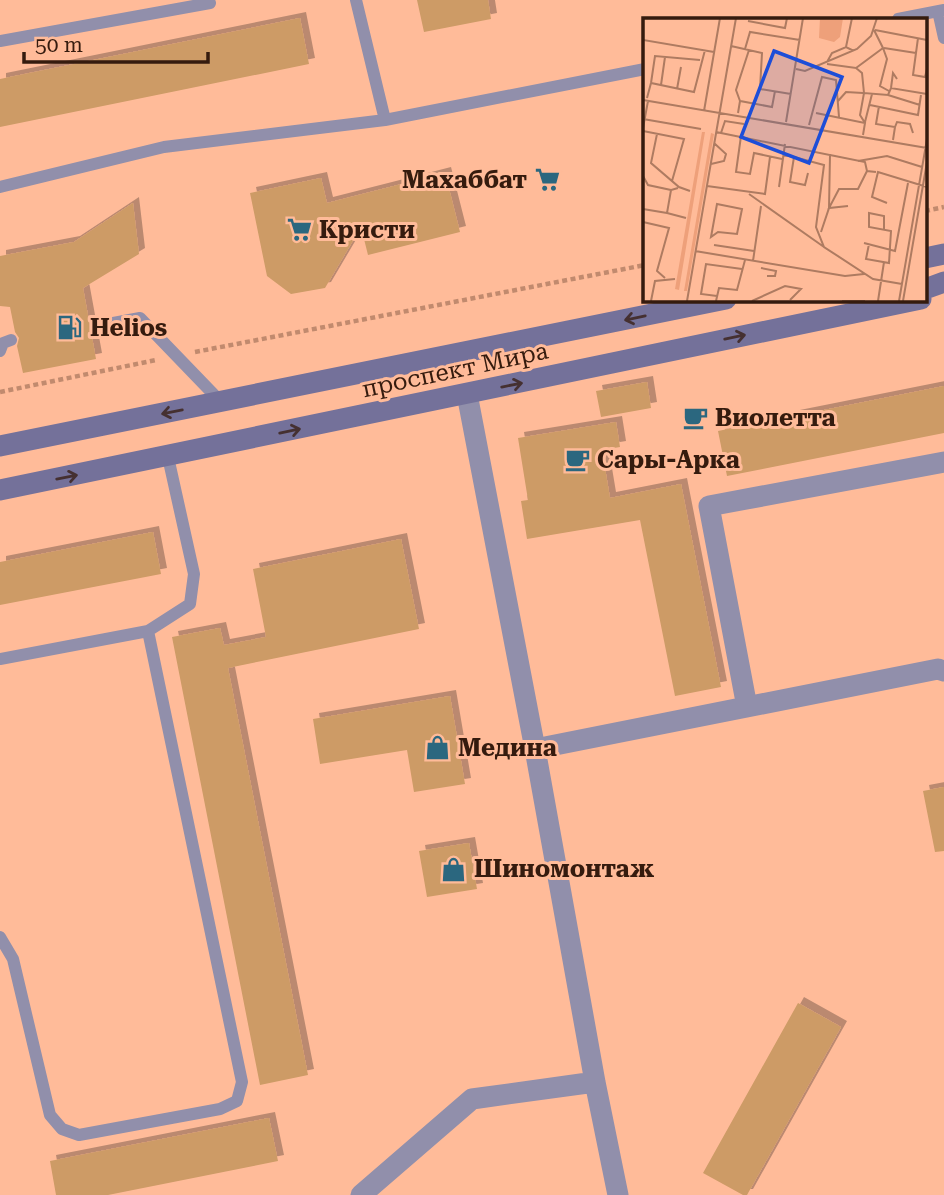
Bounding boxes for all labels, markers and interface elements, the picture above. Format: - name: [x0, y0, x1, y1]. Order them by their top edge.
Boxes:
- inset map: [643, 18, 926, 301]
- scale bar: [24, 21, 208, 65]
- text: 50 m: [35, 33, 83, 57]
- place label: Махаббат: [402, 166, 527, 194]
- supermarket icon: Махаббат: [533, 166, 561, 194]
- supermarket icon: Кристи: [285, 216, 313, 244]
- place label: Кристи: [319, 216, 415, 244]
- one-way arrow: [624, 312, 647, 325]
- fuel station icon: Helios: [56, 314, 84, 342]
- place label: Helios: [90, 314, 167, 342]
- one-way arrow: [723, 330, 746, 344]
- street label: проспект Мира: [359, 337, 551, 403]
- one-way arrow: [500, 377, 523, 391]
- cafe icon: Виолетта: [681, 404, 709, 432]
- place label: Виолетта: [715, 404, 836, 432]
- one-way arrow: [161, 405, 184, 419]
- one-way arrow: [278, 424, 301, 438]
- cafe icon: Сары-Арка: [563, 446, 591, 474]
- place label: Сары-Арка: [597, 446, 740, 474]
- one-way arrow: [55, 470, 78, 484]
- shop icon: Медина: [424, 734, 452, 762]
- place label: Медина: [458, 734, 557, 762]
- shop icon: Шиномонтаж: [440, 855, 468, 883]
- place label: Шиномонтаж: [474, 855, 655, 883]

